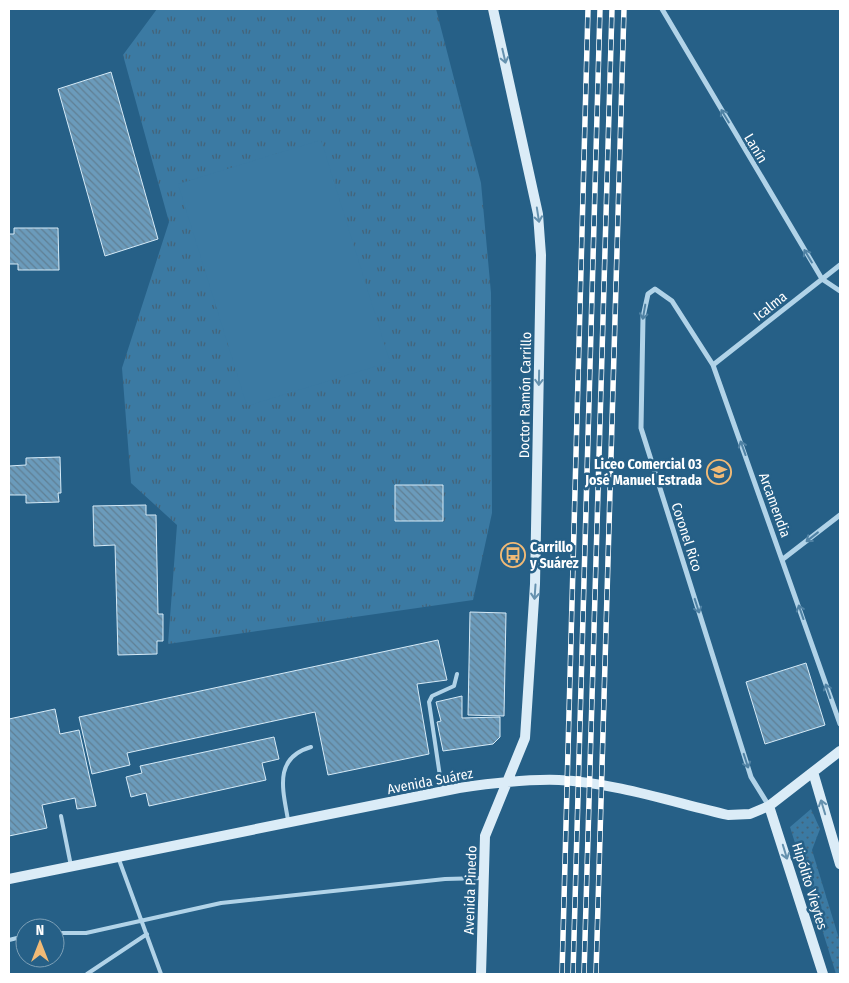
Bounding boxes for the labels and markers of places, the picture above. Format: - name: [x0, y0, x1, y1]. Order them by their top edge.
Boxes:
- place label: Liceo Comercial 03 José Manuel Estrada: [584, 456, 702, 489]
- school or university icon: Liceo Comercial 03 José Manuel Estrada: [706, 459, 732, 485]
- place label: Carrillo y Suárez: [529, 539, 579, 572]
- bus stop icon: Carrillo y Suárez: [500, 542, 526, 568]

